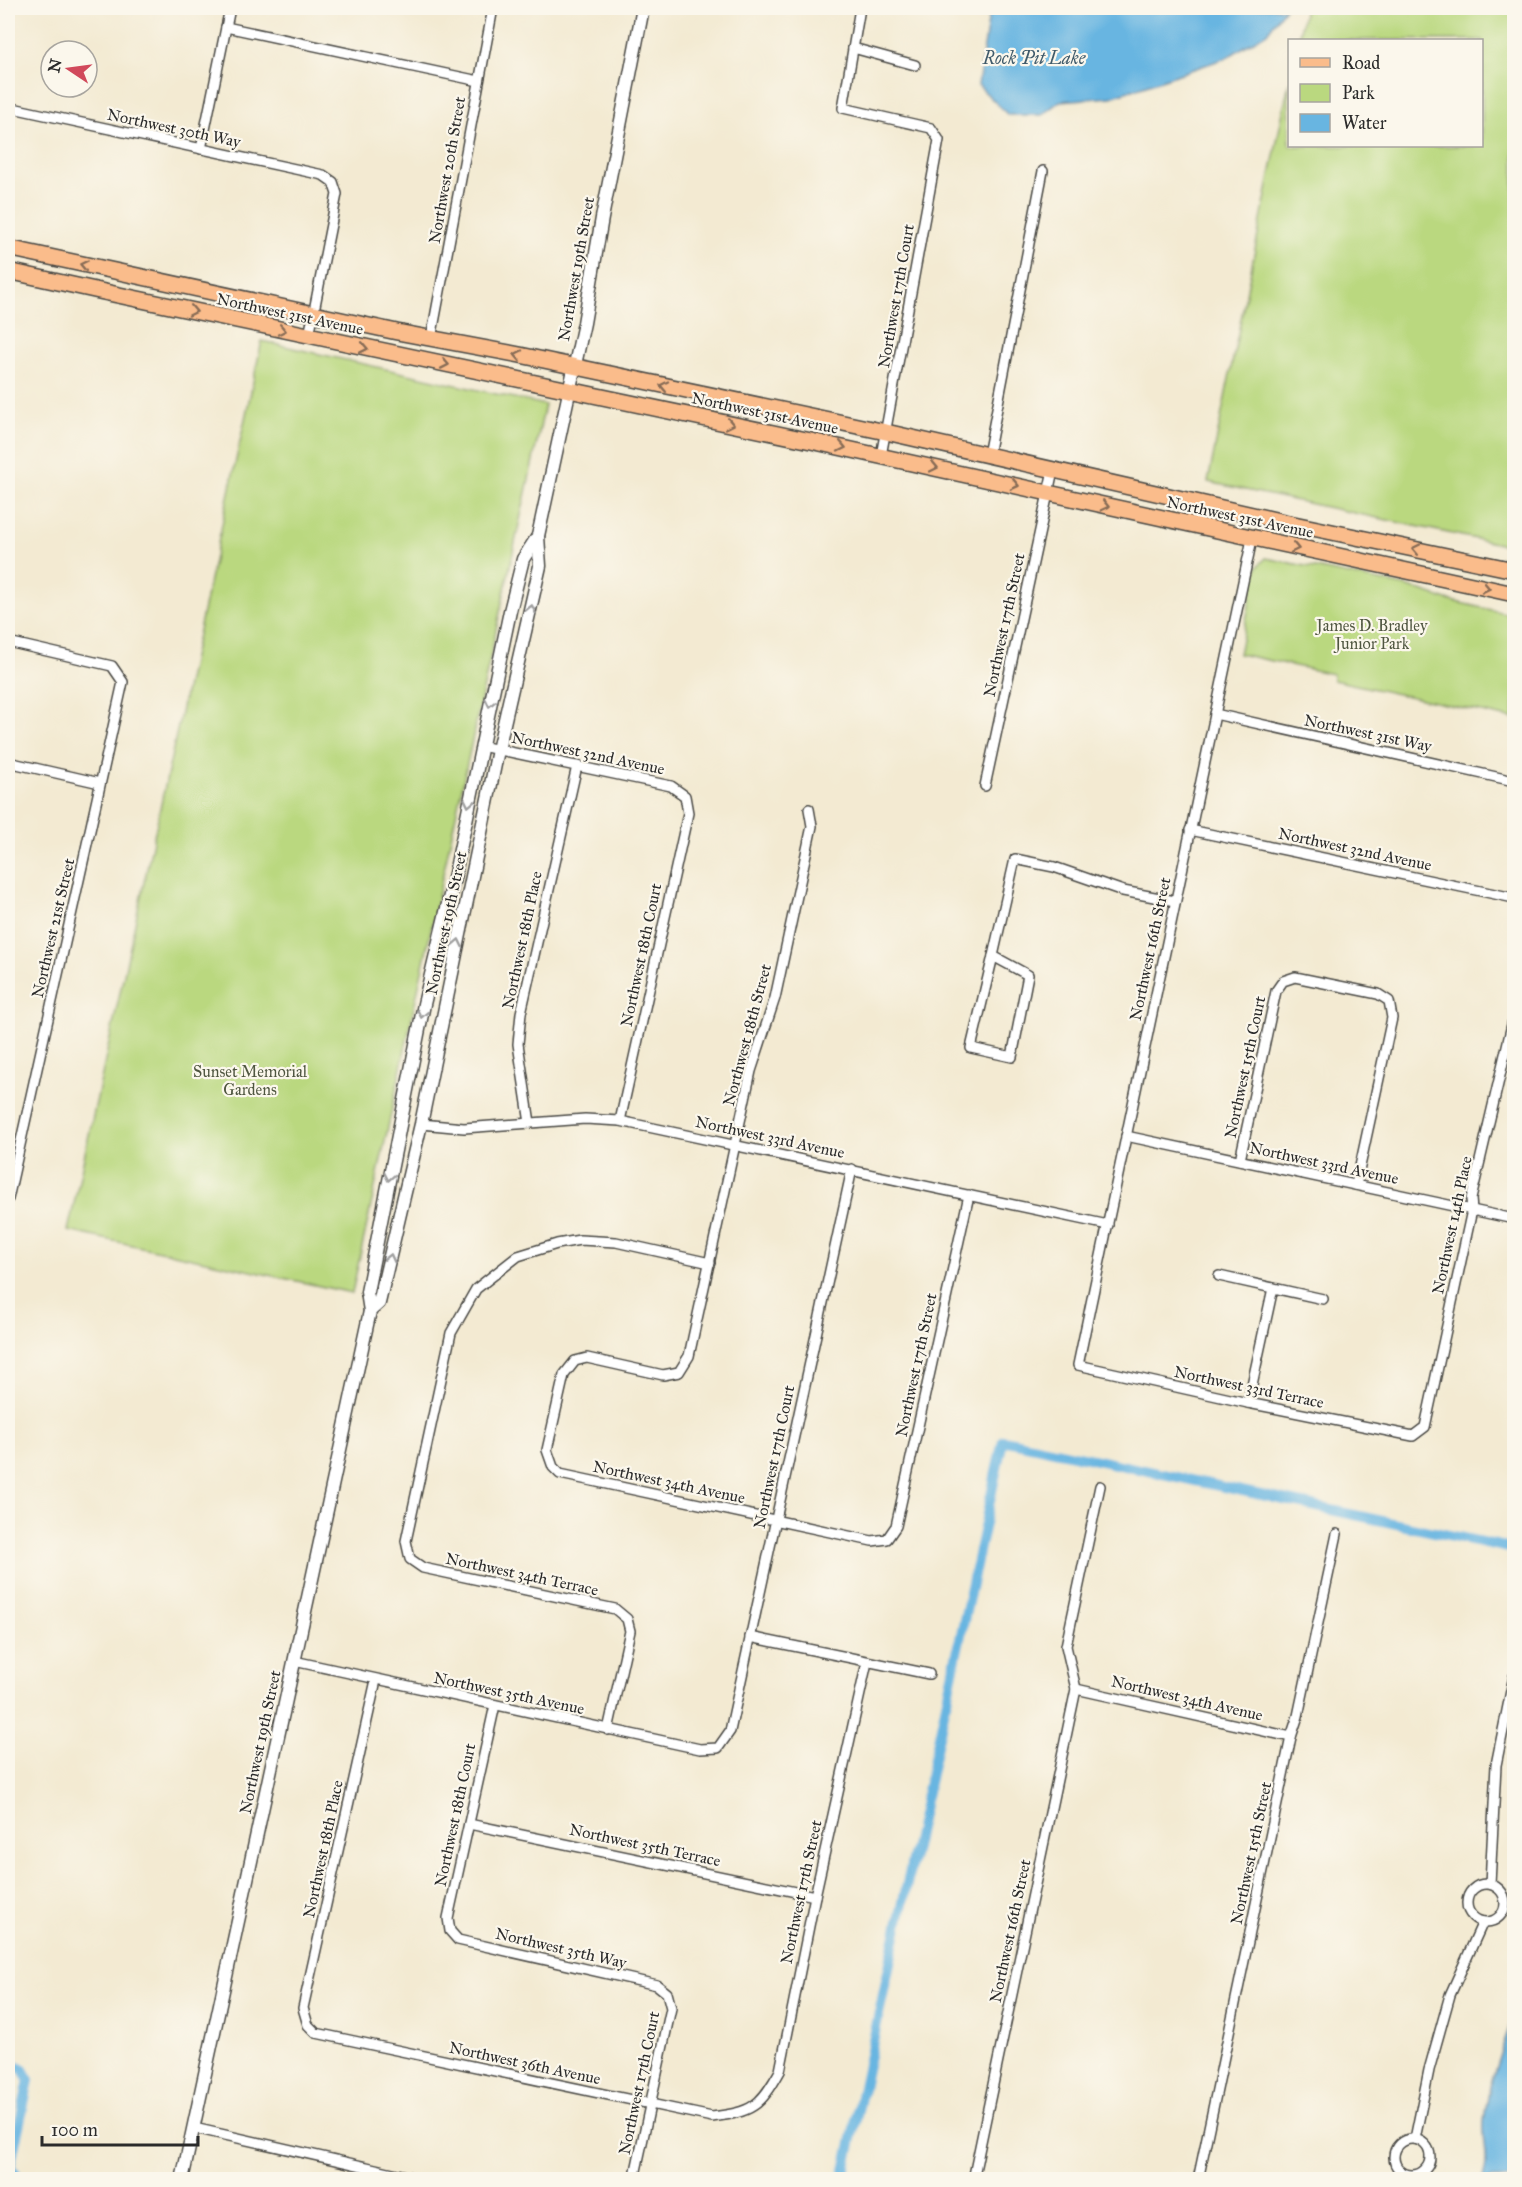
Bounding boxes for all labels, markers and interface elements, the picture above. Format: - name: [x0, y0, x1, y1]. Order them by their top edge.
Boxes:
- north arrow: [39, 39, 99, 99]
- legend: [1288, 39, 1483, 147]
- water label: Rock Pit Lake: [982, 47, 1087, 69]
- text: Road: [1342, 52, 1380, 74]
- text: N: [44, 57, 66, 74]
- text: Park: [1342, 82, 1375, 104]
- street label: Northwest 20th Street: [425, 95, 469, 245]
- street label: Northwest 30th Way: [106, 105, 243, 152]
- text: Water: [1342, 112, 1387, 134]
- street label: Northwest 19th Street: [554, 195, 598, 343]
- street label: Northwest 17th Court: [874, 222, 918, 369]
- one-way arrow: [79, 259, 89, 272]
- street label: Northwest 31st Avenue: [215, 289, 365, 339]
- one-way arrow: [188, 304, 198, 317]
- one-way arrow: [277, 323, 287, 336]
- one-way arrow: [359, 341, 369, 354]
- one-way arrow: [513, 349, 523, 362]
- one-way arrow: [440, 357, 450, 370]
- one-way arrow: [660, 380, 670, 393]
- street label: Northwest 31st Avenue: [690, 388, 840, 438]
- one-way arrow: [725, 416, 735, 429]
- one-way arrow: [836, 440, 846, 453]
- one-way arrow: [929, 460, 939, 473]
- one-way arrow: [1009, 478, 1019, 491]
- street label: Northwest 31st Avenue: [1165, 492, 1315, 542]
- one-way arrow: [1099, 498, 1109, 511]
- one-way arrow: [1290, 541, 1300, 554]
- one-way arrow: [1411, 544, 1421, 557]
- street label: Northwest 17th Street: [979, 551, 1029, 699]
- one-way arrow: [1480, 581, 1490, 594]
- one-way arrow: [523, 604, 536, 614]
- park label: James D. Bradley Junior Park: [1315, 616, 1428, 654]
- one-way arrow: [484, 698, 497, 708]
- street label: Northwest 31st Way: [1302, 710, 1434, 756]
- street label: Northwest 32nd Avenue: [510, 727, 667, 779]
- one-way arrow: [464, 798, 477, 808]
- street label: Northwest 32nd Avenue: [1277, 823, 1434, 875]
- street label: Northwest 19th Street: [421, 849, 471, 997]
- street label: Northwest 21st Street: [28, 856, 78, 1000]
- street label: Northwest 18th Place: [498, 869, 546, 1011]
- street label: Northwest 16th Street: [1126, 875, 1175, 1022]
- street label: Northwest 18th Court: [617, 881, 666, 1028]
- one-way arrow: [451, 938, 464, 948]
- street label: Northwest 18th Street: [719, 962, 775, 1108]
- street label: Northwest 15th Court: [1221, 994, 1269, 1140]
- one-way arrow: [416, 1009, 429, 1019]
- park label: Sunset Memorial Gardens: [193, 1062, 308, 1099]
- street label: Northwest 33rd Avenue: [694, 1112, 847, 1162]
- street label: Northwest 33rd Avenue: [1248, 1138, 1401, 1188]
- street label: Northwest 14th Place: [1428, 1154, 1476, 1296]
- one-way arrow: [383, 1171, 396, 1181]
- one-way arrow: [382, 1253, 395, 1263]
- street label: Northwest 17th Street: [891, 1291, 941, 1439]
- street label: Northwest 33rd Terrace: [1172, 1362, 1326, 1412]
- street label: Northwest 17th Court: [750, 1383, 799, 1530]
- street label: Northwest 34th Avenue: [591, 1457, 747, 1507]
- street label: Northwest 34th Terrace: [444, 1549, 600, 1600]
- street label: Northwest 19th Street: [235, 1668, 285, 1816]
- street label: Northwest 35th Avenue: [432, 1668, 586, 1718]
- street label: Northwest 34th Avenue: [1109, 1671, 1265, 1725]
- street label: Northwest 18th Court: [431, 1741, 480, 1888]
- street label: Northwest 18th Place: [299, 1778, 347, 1920]
- street label: Northwest 15th Street: [1227, 1780, 1275, 1926]
- street label: Northwest 17th Street: [776, 1818, 826, 1966]
- street label: Northwest 35th Terrace: [568, 1820, 723, 1870]
- street label: Northwest 16th Street: [986, 1857, 1035, 2004]
- street label: Northwest 35th Way: [494, 1924, 629, 1972]
- street label: Northwest 17th Court: [615, 2009, 664, 2156]
- street label: Northwest 36th Avenue: [448, 2038, 603, 2088]
- scale bar: [42, 2109, 198, 2147]
- text: 100 m: [51, 2119, 98, 2141]

